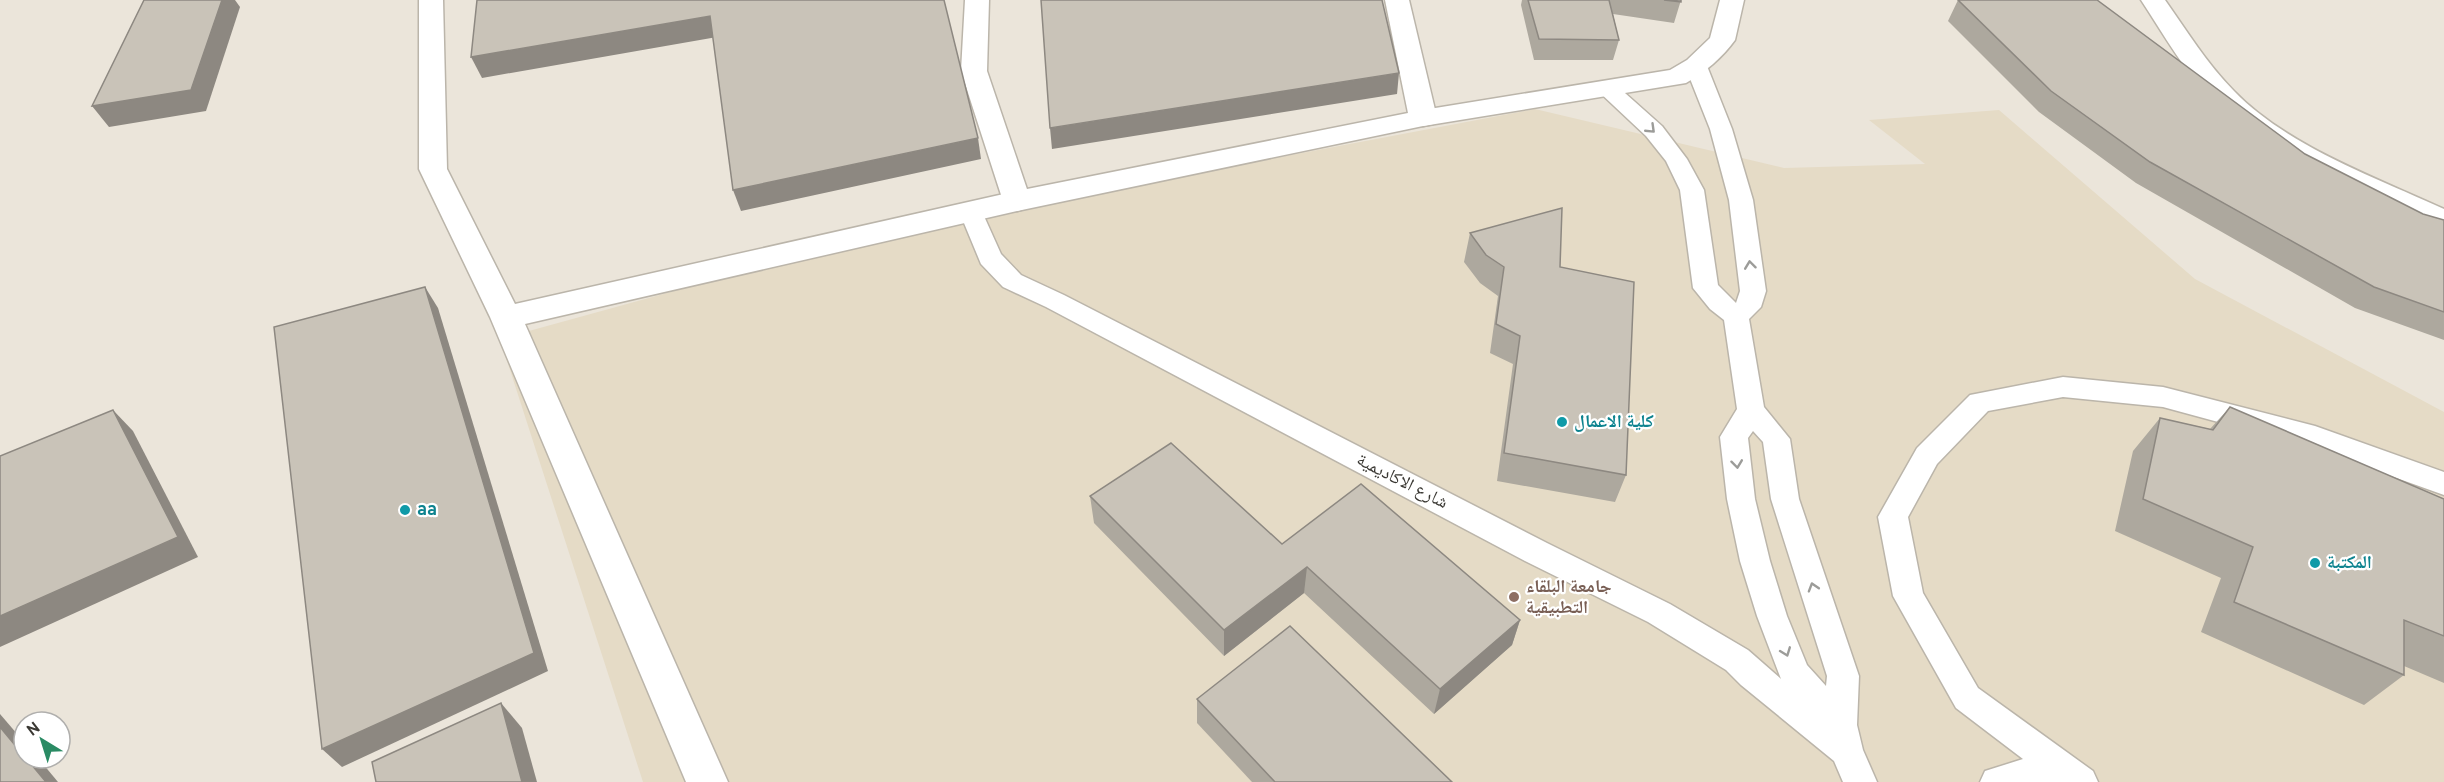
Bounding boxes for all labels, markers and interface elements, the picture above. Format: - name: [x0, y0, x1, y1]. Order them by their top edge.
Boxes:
- one-way arrow: [1644, 122, 1654, 133]
- one-way arrow: [1744, 260, 1756, 269]
- place label: كلية الاعمال: [1574, 411, 1654, 434]
- marker: كلية الاعمال: [1555, 415, 1569, 429]
- street label: شارع الاكاديمية: [1352, 449, 1452, 515]
- one-way arrow: [1730, 459, 1743, 468]
- place label: aa: [417, 499, 437, 522]
- marker: aa: [398, 503, 412, 517]
- place label: المكتبة: [2327, 552, 2372, 575]
- marker: المكتبة: [2308, 556, 2322, 570]
- place label: جامعة البلقاء التطبيقية: [1526, 576, 1612, 620]
- one-way arrow: [1808, 582, 1820, 593]
- marker: جامعة البلقاء التطبيقية: [1507, 590, 1521, 604]
- one-way arrow: [1779, 645, 1791, 656]
- north arrow: [12, 710, 72, 770]
- text: N: [23, 718, 45, 741]

